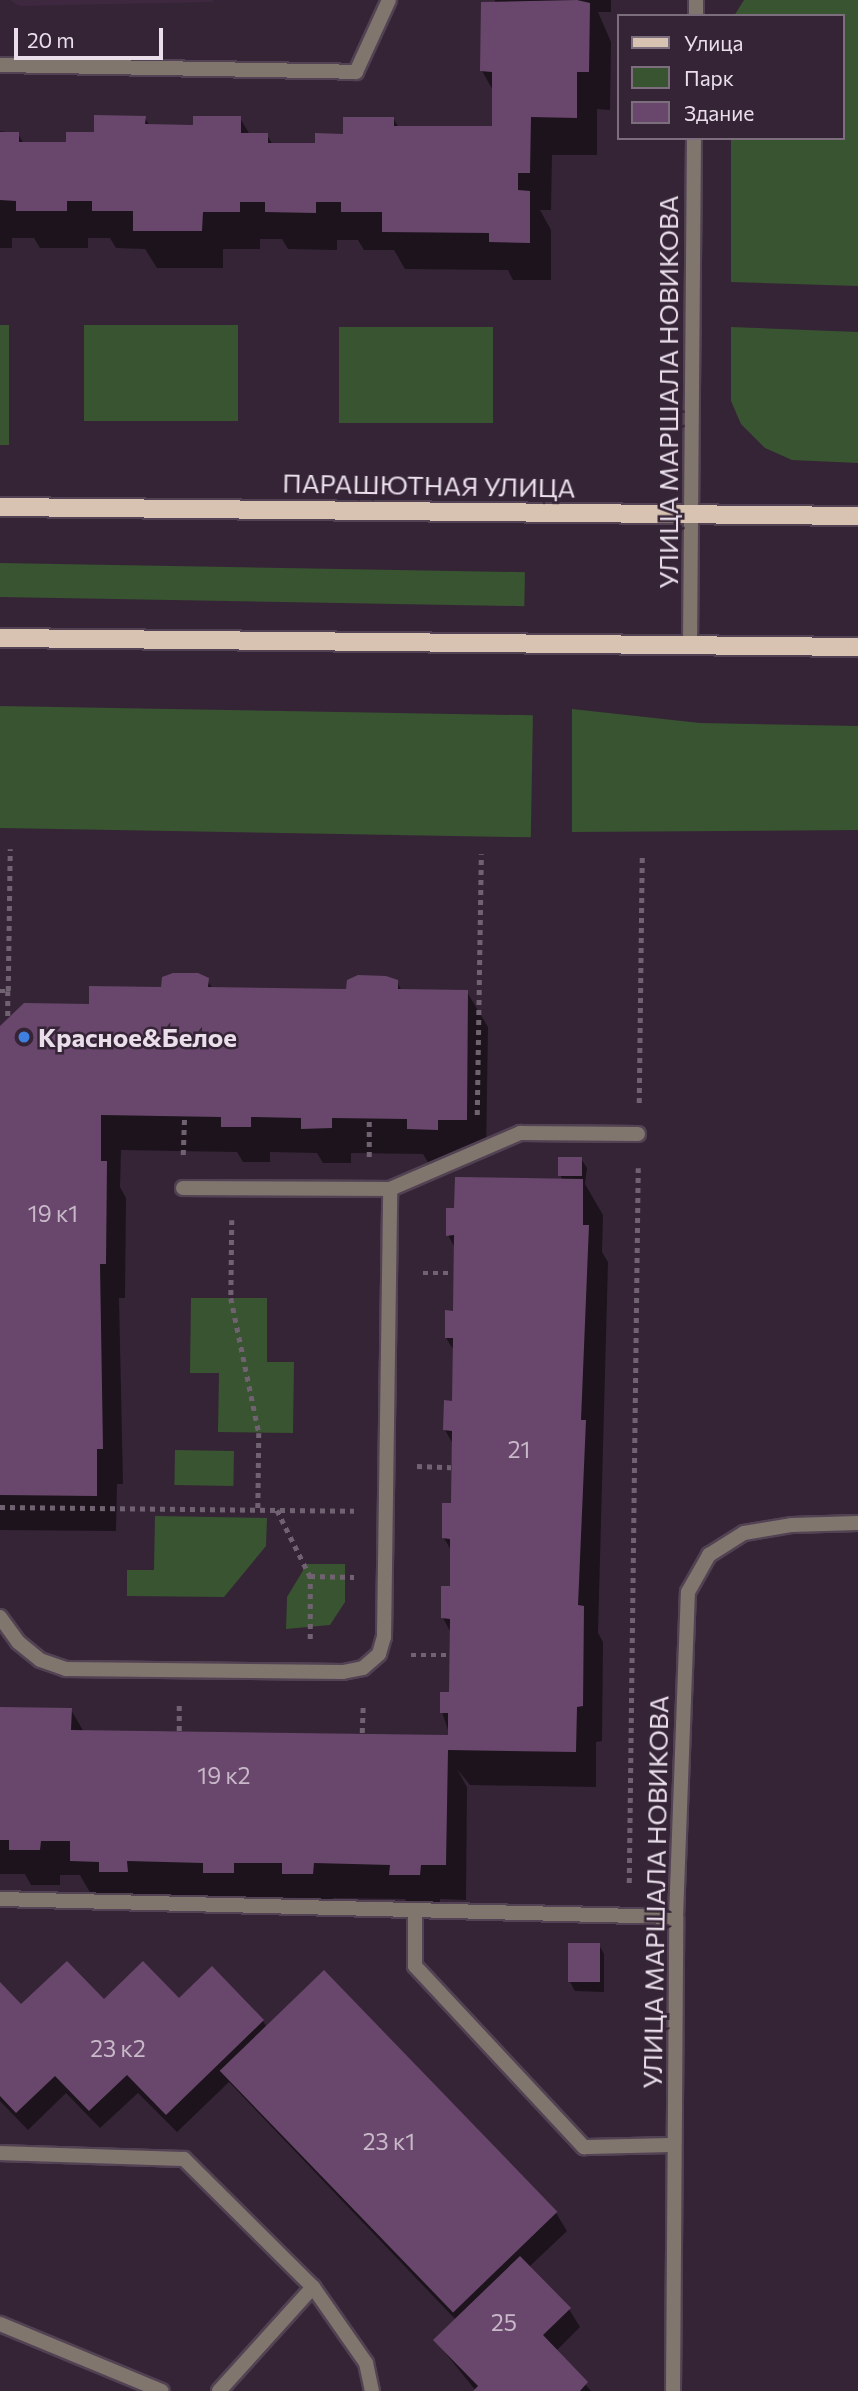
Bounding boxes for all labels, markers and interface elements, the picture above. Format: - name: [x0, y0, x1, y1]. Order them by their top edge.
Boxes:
- scale bar: [18, 14, 166, 58]
- legend: [616, 14, 844, 140]
- text: 20 m: [27, 27, 75, 52]
- text: Улица: [684, 30, 743, 55]
- text: Парк: [684, 65, 734, 90]
- text: Здание: [684, 100, 754, 125]
- street label: УЛИЦА МАРШАЛА НОВИКОВА: [652, 195, 684, 589]
- street label: ПАРАШЮТНАЯ УЛИЦА: [282, 467, 576, 503]
- place label: Красное&Белое: [38, 1021, 237, 1053]
- marker: Красное&Белое: [16, 1029, 32, 1045]
- house number: 19 к1: [28, 1199, 78, 1227]
- house number: 21: [508, 1435, 530, 1463]
- street label: УЛИЦА МАРШАЛА НОВИКОВА: [636, 1695, 674, 2089]
- house number: 19 к2: [197, 1761, 251, 1789]
- house number: 23 к2: [90, 2034, 146, 2062]
- house number: 23 к1: [363, 2127, 415, 2155]
- house number: 25: [491, 2308, 517, 2336]

